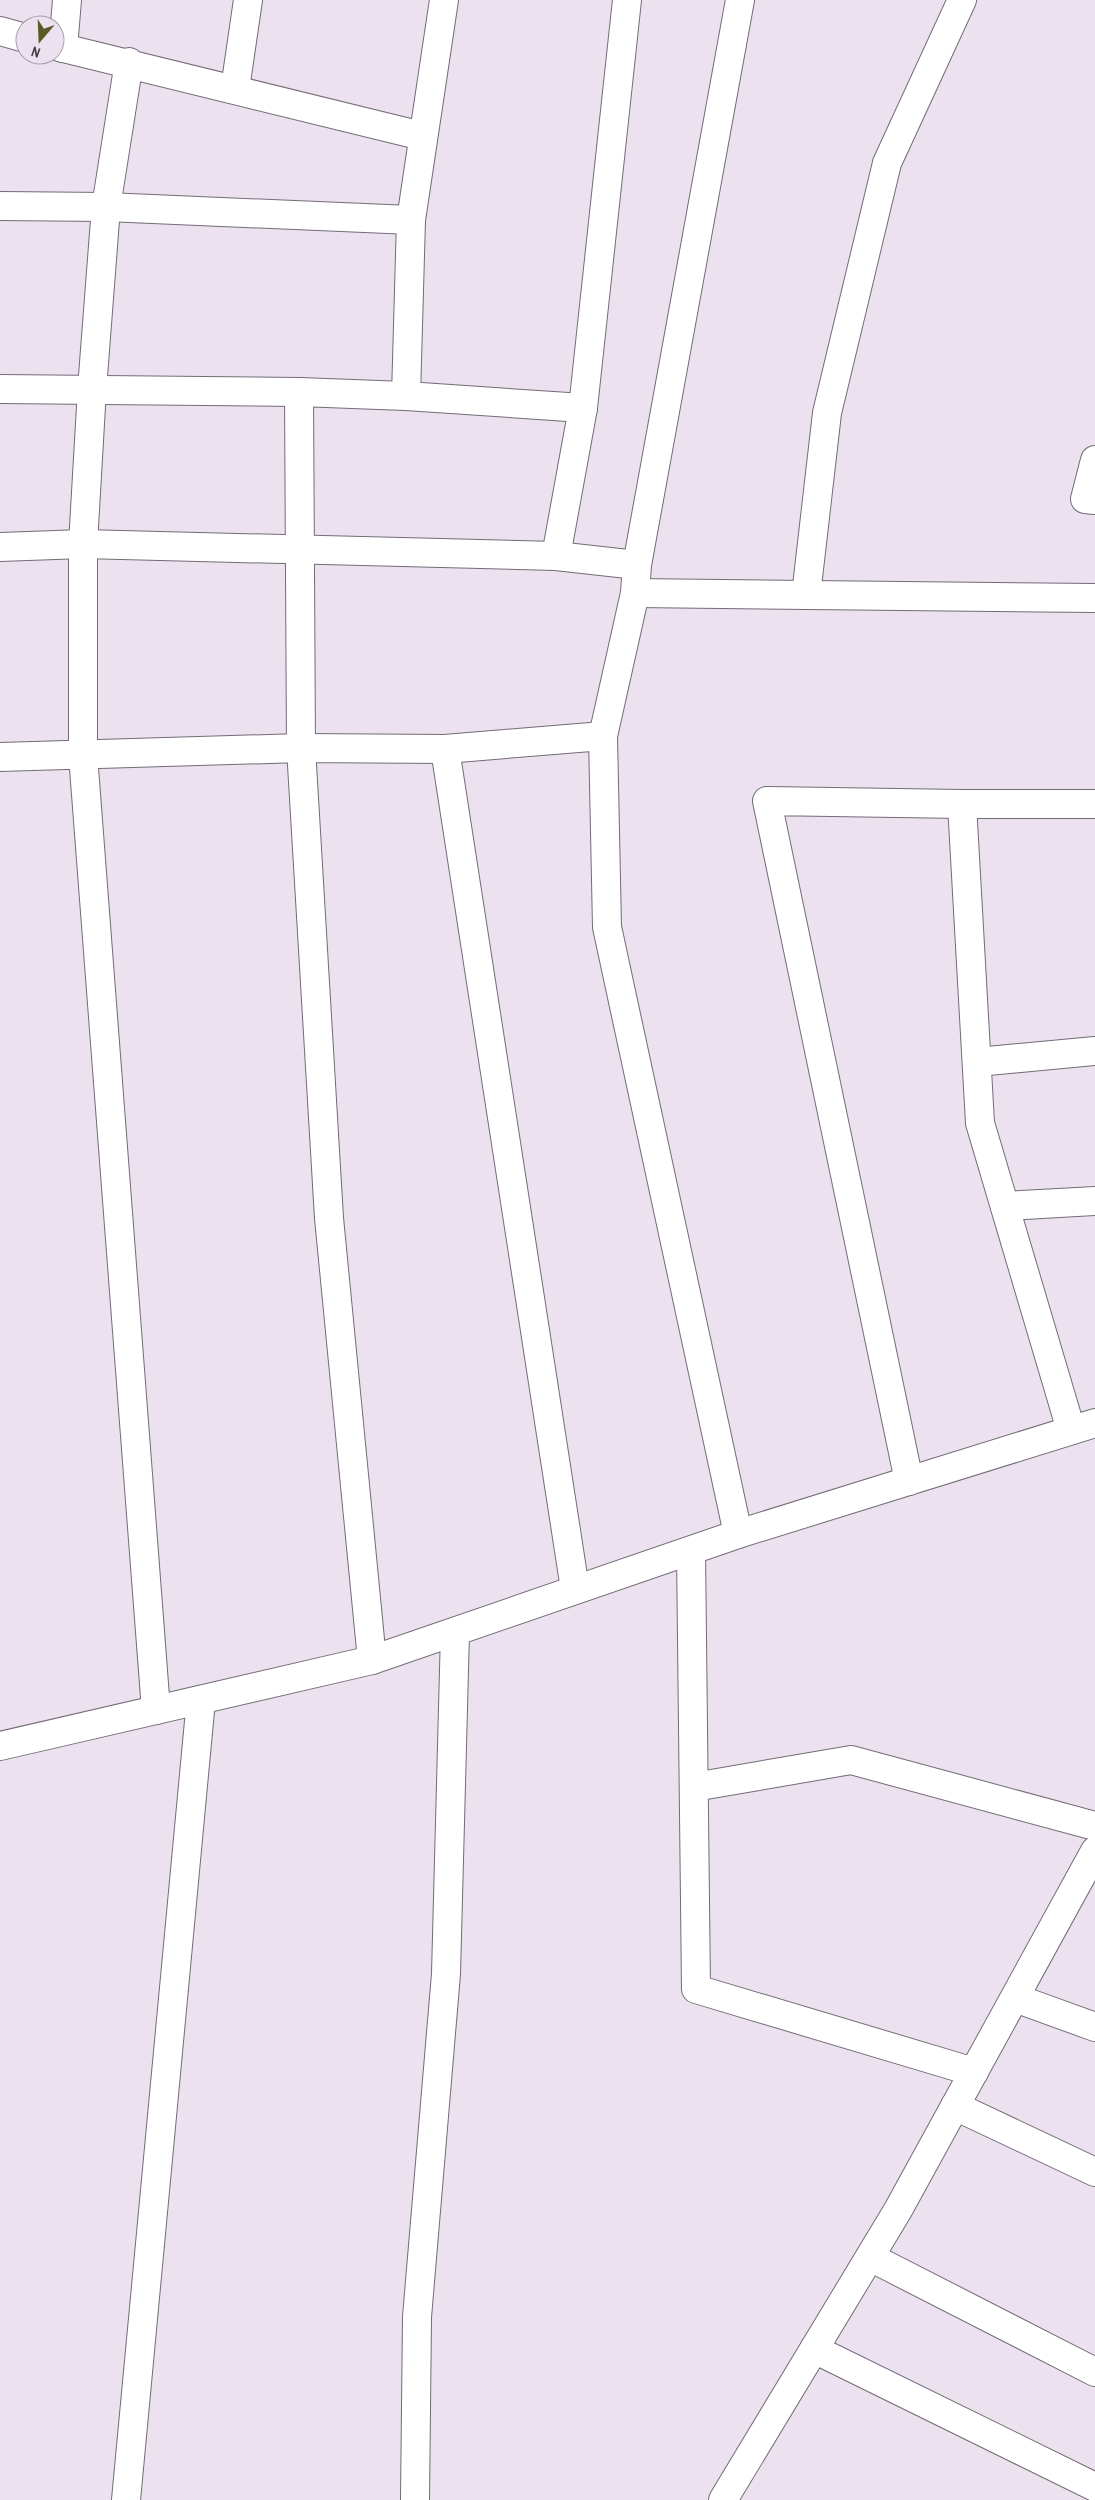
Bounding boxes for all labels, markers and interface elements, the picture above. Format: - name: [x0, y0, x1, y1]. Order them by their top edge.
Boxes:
- north arrow: [15, 15, 65, 65]
- text: N: [29, 42, 43, 62]

